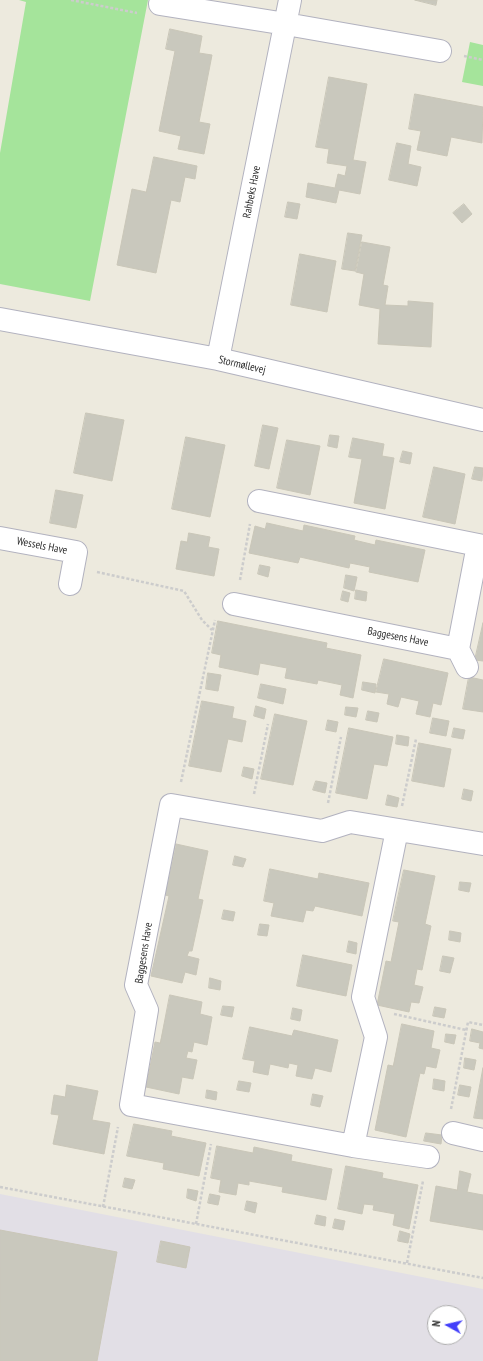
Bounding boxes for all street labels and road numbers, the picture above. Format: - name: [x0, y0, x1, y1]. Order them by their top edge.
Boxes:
- street label: Rahbeks Have: [240, 165, 264, 219]
- street label: Stormøllevej: [217, 353, 267, 377]
- street label: Wessels Have: [16, 535, 68, 557]
- street label: Baggesens Have: [366, 625, 430, 649]
- street label: Baggesens Have: [133, 921, 155, 985]

